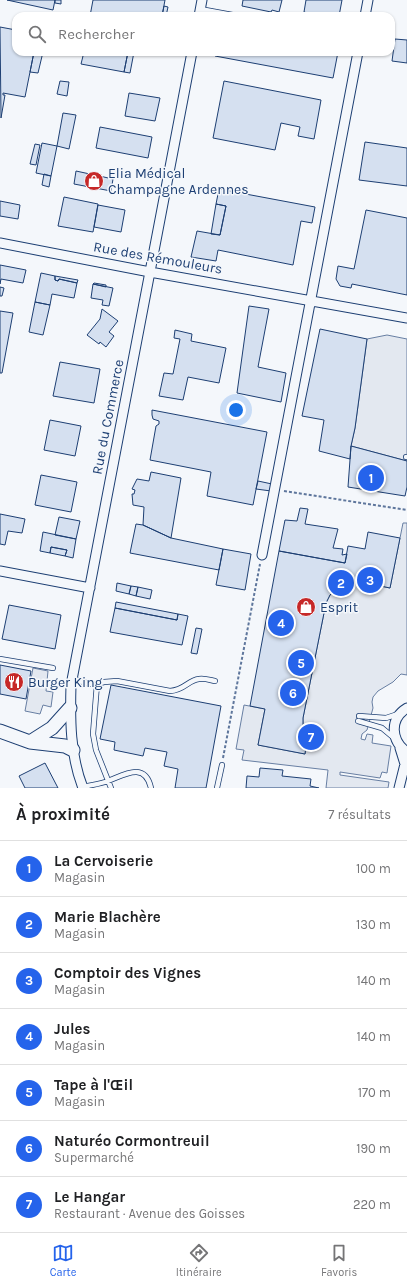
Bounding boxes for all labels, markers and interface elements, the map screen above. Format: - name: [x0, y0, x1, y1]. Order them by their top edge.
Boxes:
- search box: [12, 12, 395, 56]
- icon: search: [26, 23, 48, 45]
- text: Rechercher: [58, 25, 135, 43]
- place label: Elia Médical Champagne Ardennes: [108, 165, 249, 198]
- shop icon: Elia Médical Champagne Ardennes: [83, 170, 105, 192]
- street label: Rue des Rémouleurs: [92, 238, 224, 278]
- street label: Rue du Commerce: [89, 358, 127, 476]
- your location: [226, 400, 246, 420]
- pin: 1: [358, 463, 384, 493]
- pin: 3: [357, 565, 383, 595]
- pin: 2: [328, 568, 354, 598]
- shop icon: Esprit: [295, 596, 317, 618]
- place label: Esprit: [320, 599, 358, 616]
- pin: 4: [268, 608, 294, 638]
- pin: 5: [288, 648, 314, 678]
- restaurant icon: Burger King: [3, 671, 25, 693]
- place label: Burger King: [28, 674, 103, 691]
- pin: 6: [280, 678, 306, 708]
- pin: 7: [298, 722, 324, 752]
- text: À proximité: [16, 804, 110, 824]
- text: 7 résultats: [328, 807, 391, 822]
- text: La Cervoiserie: [54, 852, 153, 870]
- text: 1: [27, 861, 31, 876]
- text: 100 m: [356, 861, 391, 876]
- text: Magasin: [54, 870, 105, 885]
- text: Marie Blachère: [54, 908, 161, 926]
- text: 2: [25, 917, 33, 932]
- text: 130 m: [356, 917, 391, 932]
- text: Magasin: [54, 926, 105, 941]
- text: Comptoir des Vignes: [54, 964, 201, 982]
- text: 3: [25, 973, 33, 988]
- text: 140 m: [356, 973, 391, 988]
- text: Magasin: [54, 982, 105, 997]
- text: Jules: [54, 1020, 91, 1038]
- text: 4: [25, 1029, 33, 1044]
- text: 140 m: [356, 1029, 391, 1044]
- text: Magasin: [54, 1038, 105, 1053]
- text: Tape à l'Œil: [54, 1076, 133, 1094]
- text: 5: [25, 1085, 33, 1100]
- text: 170 m: [358, 1085, 391, 1100]
- text: Magasin: [54, 1094, 105, 1109]
- text: Naturéo Cormontreuil: [54, 1132, 210, 1150]
- text: 6: [25, 1141, 33, 1156]
- text: 190 m: [356, 1141, 391, 1156]
- text: Supermarché: [54, 1150, 134, 1165]
- text: Le Hangar: [54, 1188, 125, 1206]
- text: 7: [26, 1197, 32, 1212]
- text: 220 m: [353, 1197, 391, 1212]
- text: Restaurant · Avenue des Goisses: [54, 1206, 245, 1221]
- tab: Carte: [50, 1242, 76, 1279]
- tab: Itinéraire: [176, 1242, 222, 1279]
- tab: Favoris: [321, 1242, 357, 1279]

